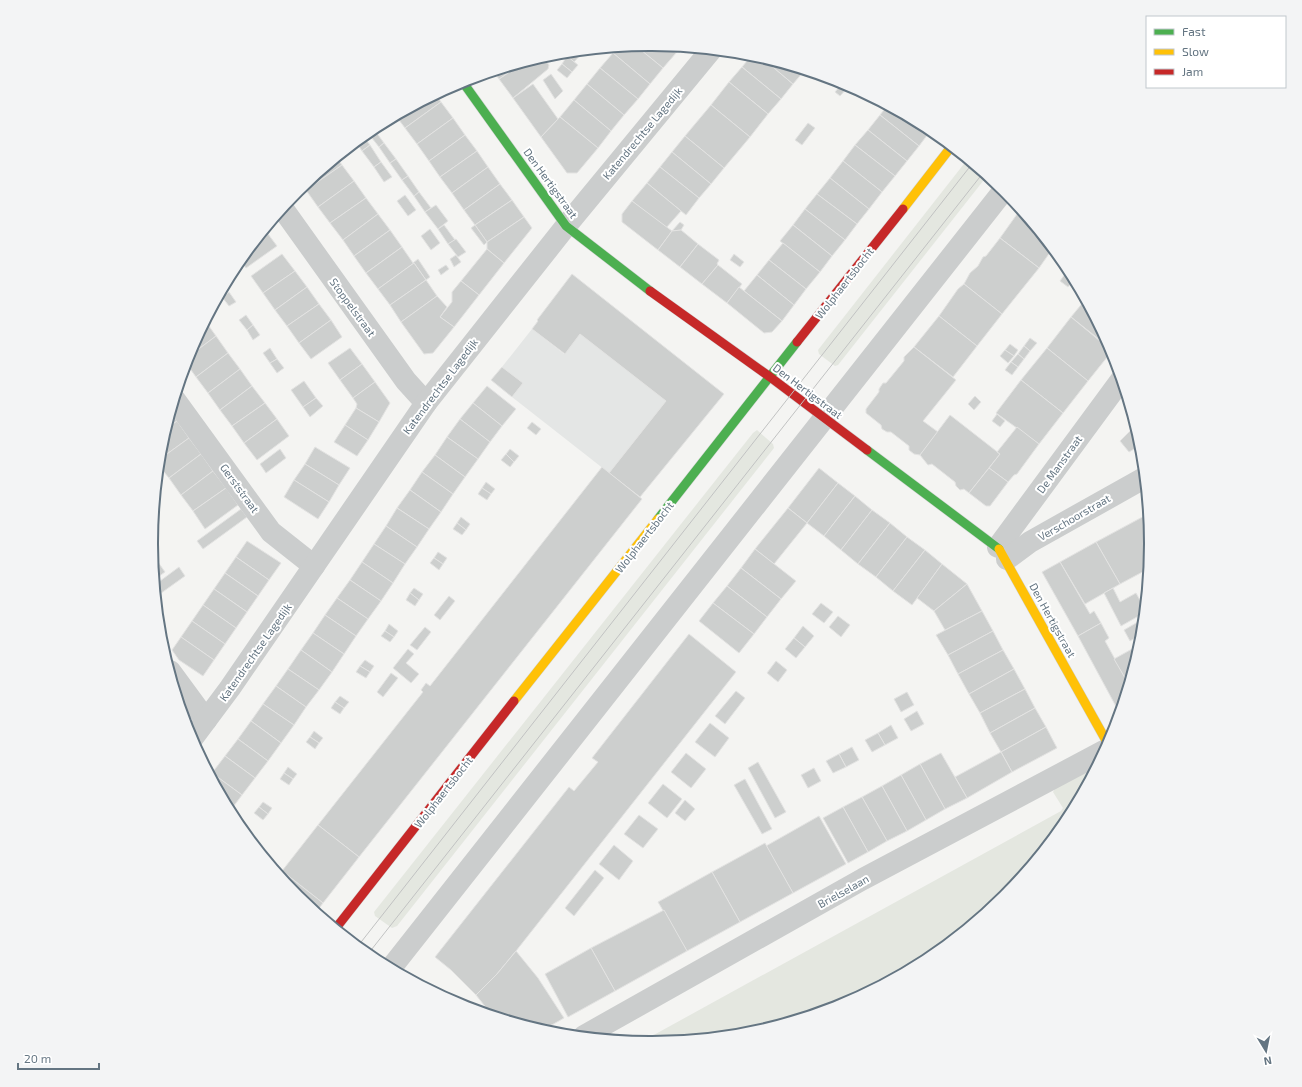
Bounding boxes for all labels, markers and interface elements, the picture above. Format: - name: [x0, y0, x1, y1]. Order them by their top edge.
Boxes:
- legend: [1146, 16, 1286, 88]
- text: Fast: [1182, 24, 1206, 38]
- text: Slow: [1182, 44, 1209, 58]
- text: Jam: [1182, 64, 1203, 78]
- street label: Katendrechtse Lagedijk: [600, 84, 685, 182]
- street label: Den Hertigstraat: [521, 146, 581, 220]
- street label: Wolphaertsbocht: [812, 245, 876, 321]
- street label: Stoppelstraat: [327, 275, 379, 339]
- street label: Katendrechtse Lagedijk: [400, 335, 481, 437]
- street label: Den Hertigstraat: [771, 361, 845, 421]
- street label: De Manstraat: [1034, 433, 1084, 495]
- street label: Gerststraat: [218, 461, 262, 515]
- street label: Verschoorstraat: [1036, 491, 1112, 543]
- street label: Wolphaertsbocht: [612, 499, 676, 575]
- street label: Den Hertigstraat: [1027, 580, 1079, 660]
- street label: Katendrechtse Lagedijk: [216, 600, 295, 704]
- street label: Wolphaertsbocht: [411, 754, 475, 830]
- street label: Brielselaan: [815, 872, 871, 910]
- north arrow: [1246, 1031, 1286, 1071]
- scale bar: [18, 1045, 99, 1071]
- text: 20 m: [24, 1051, 51, 1065]
- text: N: [1263, 1054, 1273, 1068]

